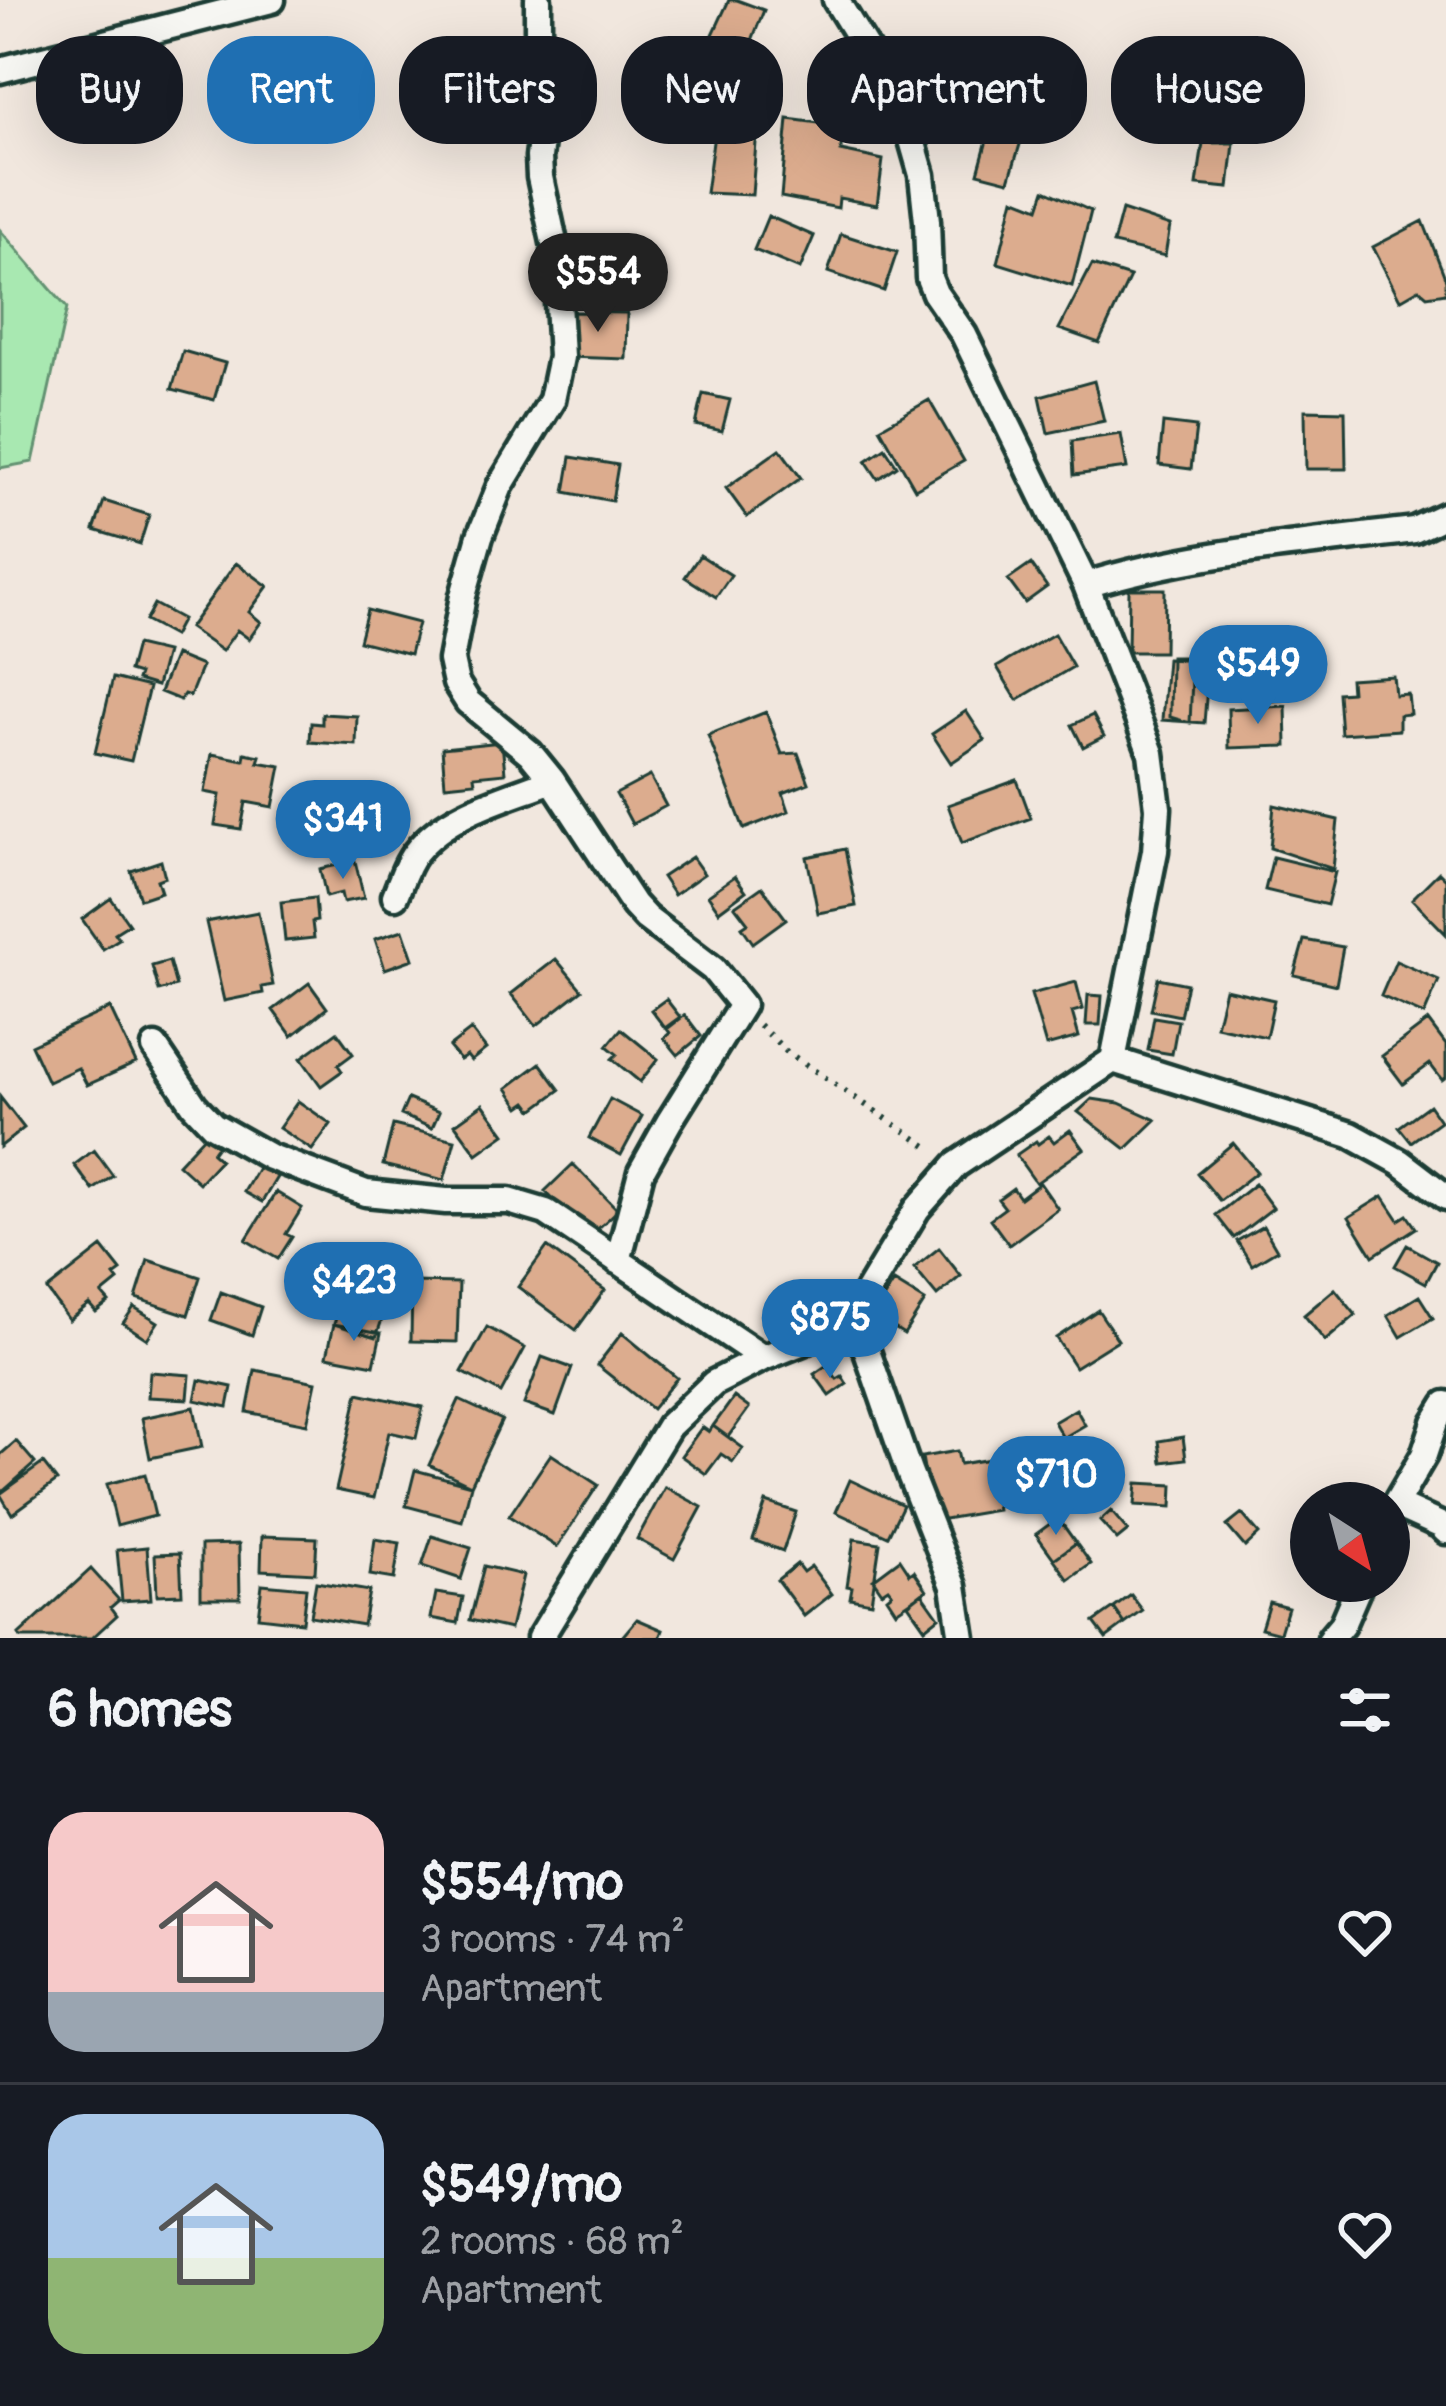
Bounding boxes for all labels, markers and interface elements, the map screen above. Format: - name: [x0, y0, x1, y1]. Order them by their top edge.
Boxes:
- chip: Buy: [36, 36, 183, 144]
- chip: Rent: [207, 36, 375, 144]
- chip: Filters: [399, 36, 597, 144]
- chip: New: [621, 36, 783, 144]
- chip: Apartment: [807, 36, 1087, 144]
- chip: House: [1111, 36, 1305, 144]
- pin: $554: [527, 233, 669, 335]
- text: $554: [555, 247, 641, 296]
- pin: $549: [1187, 625, 1329, 727]
- text: $549: [1216, 639, 1300, 688]
- pin: $341: [272, 780, 414, 882]
- text: $341: [303, 794, 383, 843]
- pin: $423: [283, 1242, 425, 1344]
- text: $423: [311, 1256, 397, 1305]
- pin: $875: [759, 1279, 901, 1381]
- text: $875: [789, 1293, 871, 1342]
- pin: $710: [985, 1436, 1127, 1538]
- text: $710: [1014, 1450, 1098, 1499]
- north arrow: [1290, 1482, 1410, 1602]
- map controls: [1290, 1482, 1410, 1602]
- icon: filters: [1332, 1677, 1398, 1743]
- text: 6 homes: [48, 1678, 232, 1742]
- text: $554/mo: [420, 1851, 624, 1915]
- icon: home: [144, 1860, 288, 2004]
- icon: heart: [1332, 1899, 1398, 1965]
- text: 3 rooms · 74 m²: [420, 1915, 685, 1964]
- text: Apartment: [420, 1964, 602, 2013]
- text: $549/mo: [420, 2153, 622, 2217]
- icon: home: [144, 2162, 288, 2306]
- icon: heart: [1332, 2201, 1398, 2267]
- text: 2 rooms · 68 m²: [420, 2217, 684, 2266]
- text: Apartment: [420, 2266, 602, 2315]

